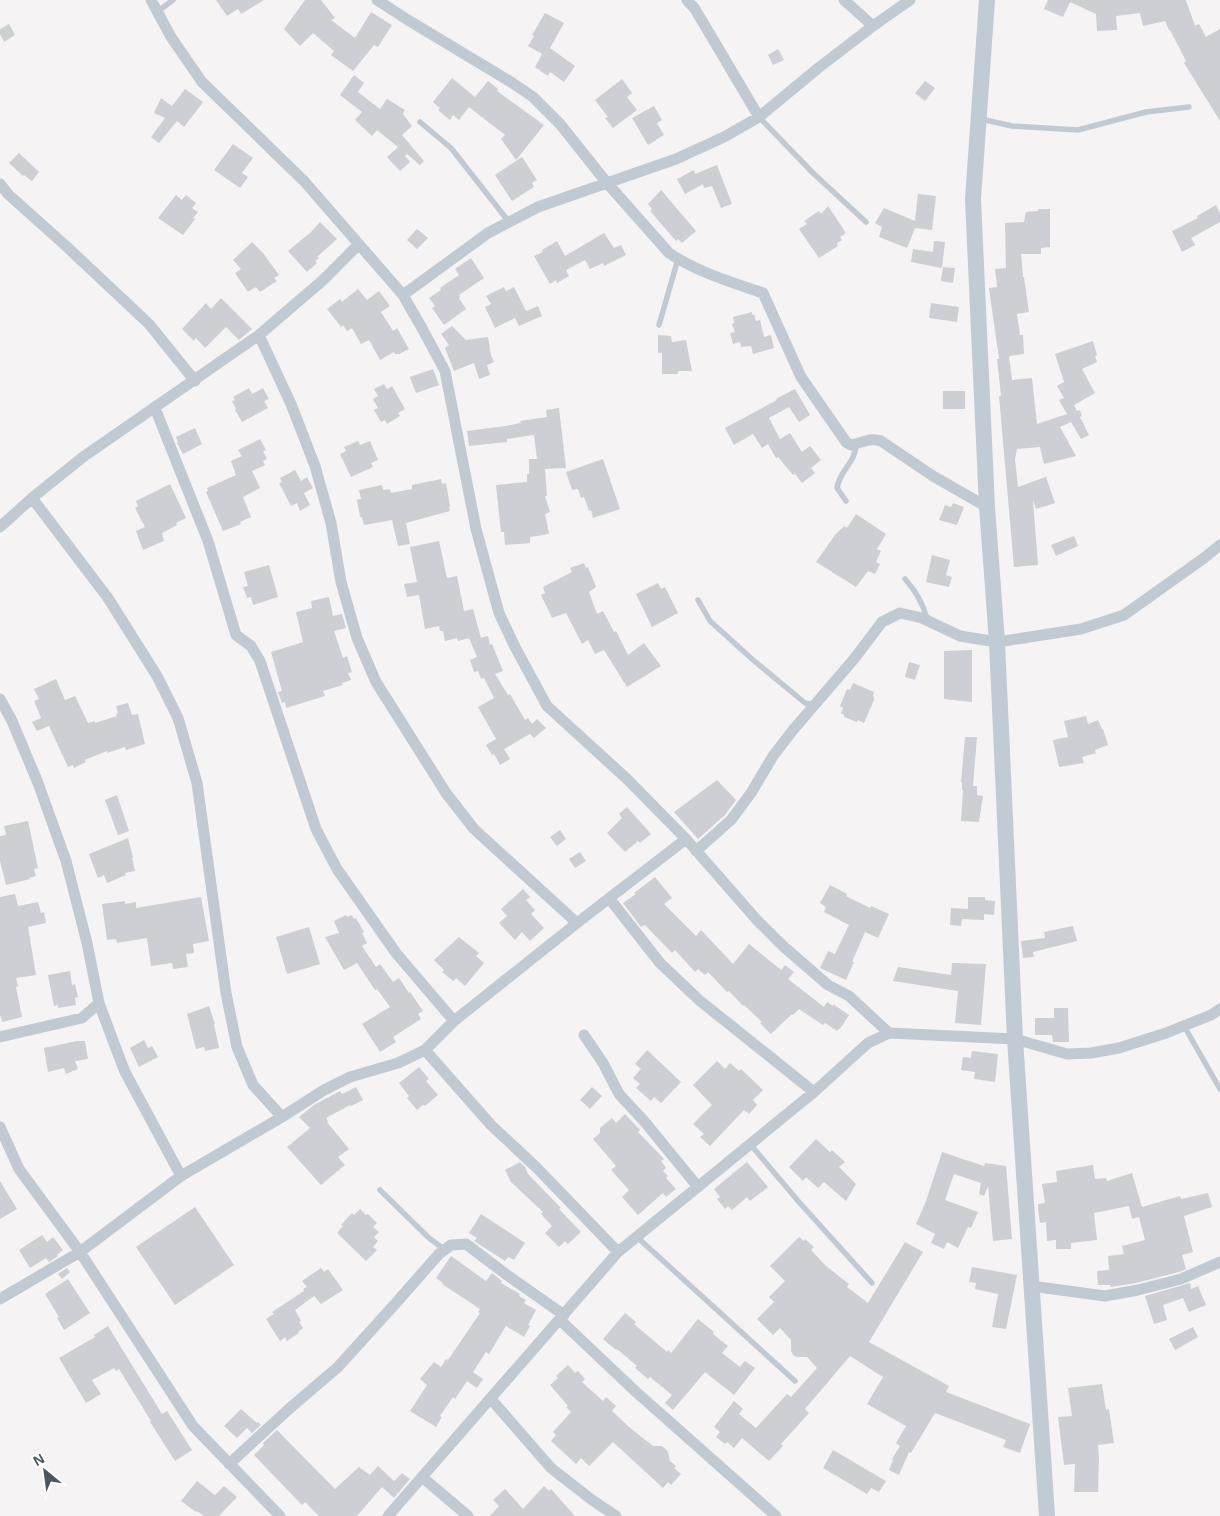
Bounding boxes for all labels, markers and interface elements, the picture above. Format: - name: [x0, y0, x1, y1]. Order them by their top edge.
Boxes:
- north arrow: [20, 1446, 70, 1496]
- text: N: [30, 1450, 47, 1469]

